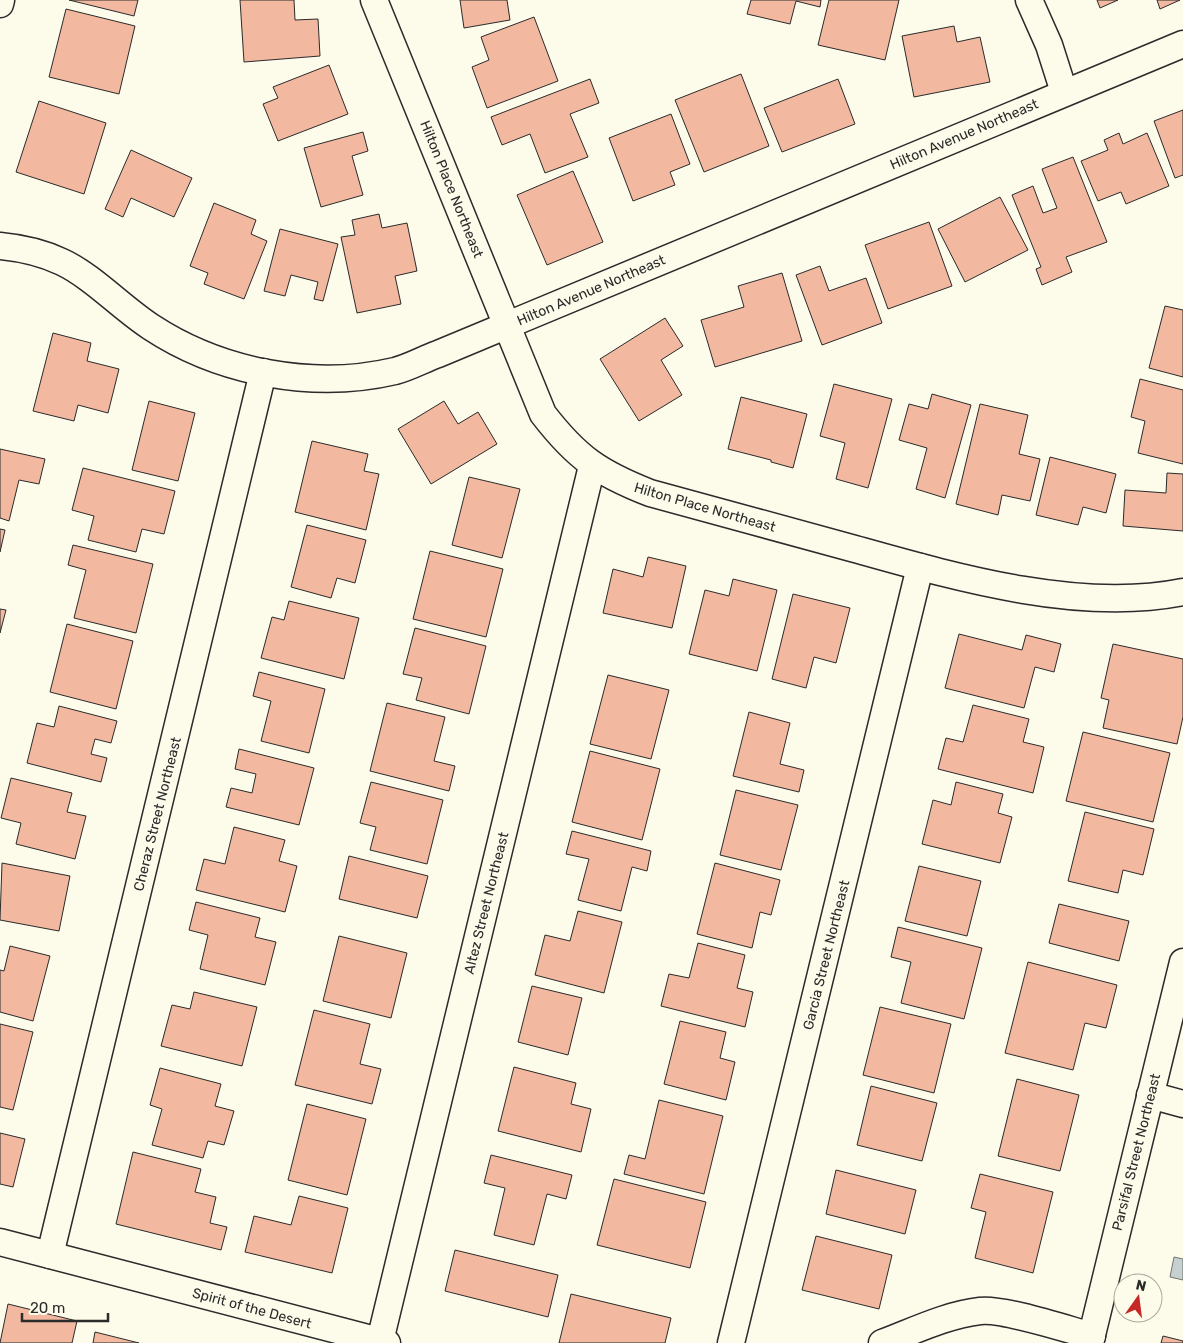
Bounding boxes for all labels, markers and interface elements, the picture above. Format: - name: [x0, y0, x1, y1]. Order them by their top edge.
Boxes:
- street label: Hilton Avenue Northeast: [887, 95, 1041, 173]
- street label: Hilton Place Northeast: [416, 118, 487, 261]
- street label: Hilton Avenue Northeast: [514, 251, 668, 329]
- street label: Hilton Place Northeast: [632, 479, 778, 536]
- street label: Cheraz Street Northeast: [130, 735, 185, 893]
- street label: Altez Street Northeast: [461, 830, 512, 976]
- street label: Garcia Street Northeast: [800, 878, 853, 1032]
- street label: Parsifal Street Northeast: [1109, 1071, 1164, 1233]
- north arrow: [1113, 1273, 1163, 1323]
- text: N: [1134, 1276, 1148, 1295]
- street label: Spirit of the Desert: [190, 1284, 314, 1333]
- scale bar: [22, 1290, 109, 1322]
- text: 20 m: [30, 1299, 65, 1317]

